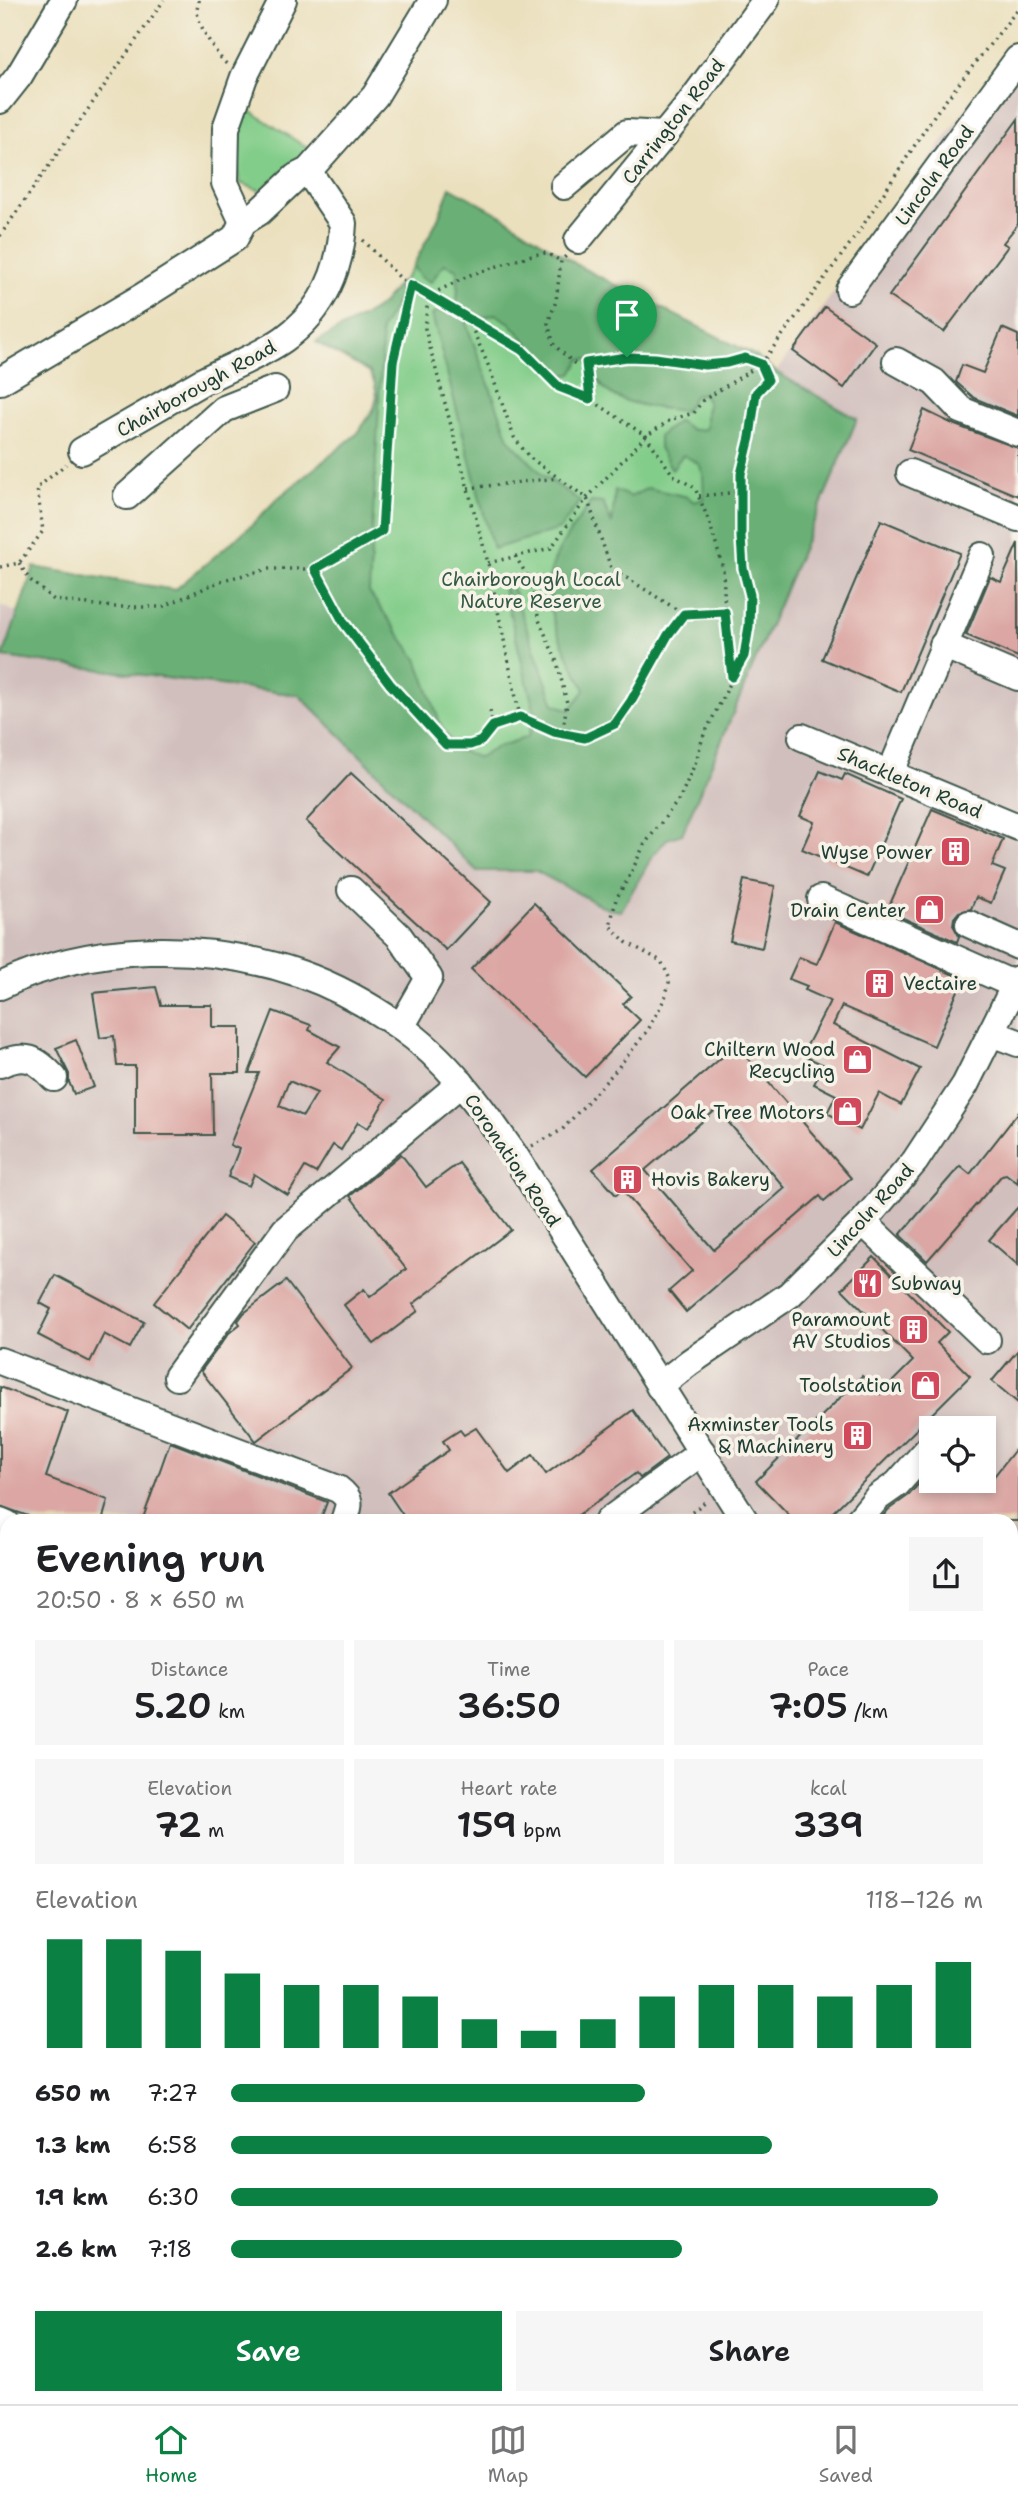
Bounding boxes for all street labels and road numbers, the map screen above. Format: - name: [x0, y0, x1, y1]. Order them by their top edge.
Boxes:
- street label: Carrington Road: [617, 53, 730, 189]
- street label: Lincoln Road: [889, 120, 979, 231]
- street label: Chairborough Road: [112, 334, 281, 443]
- street label: Shackleton Road: [834, 741, 986, 824]
- street label: Coronation Road: [459, 1089, 566, 1232]
- street label: Lincoln Road: [821, 1158, 919, 1263]

